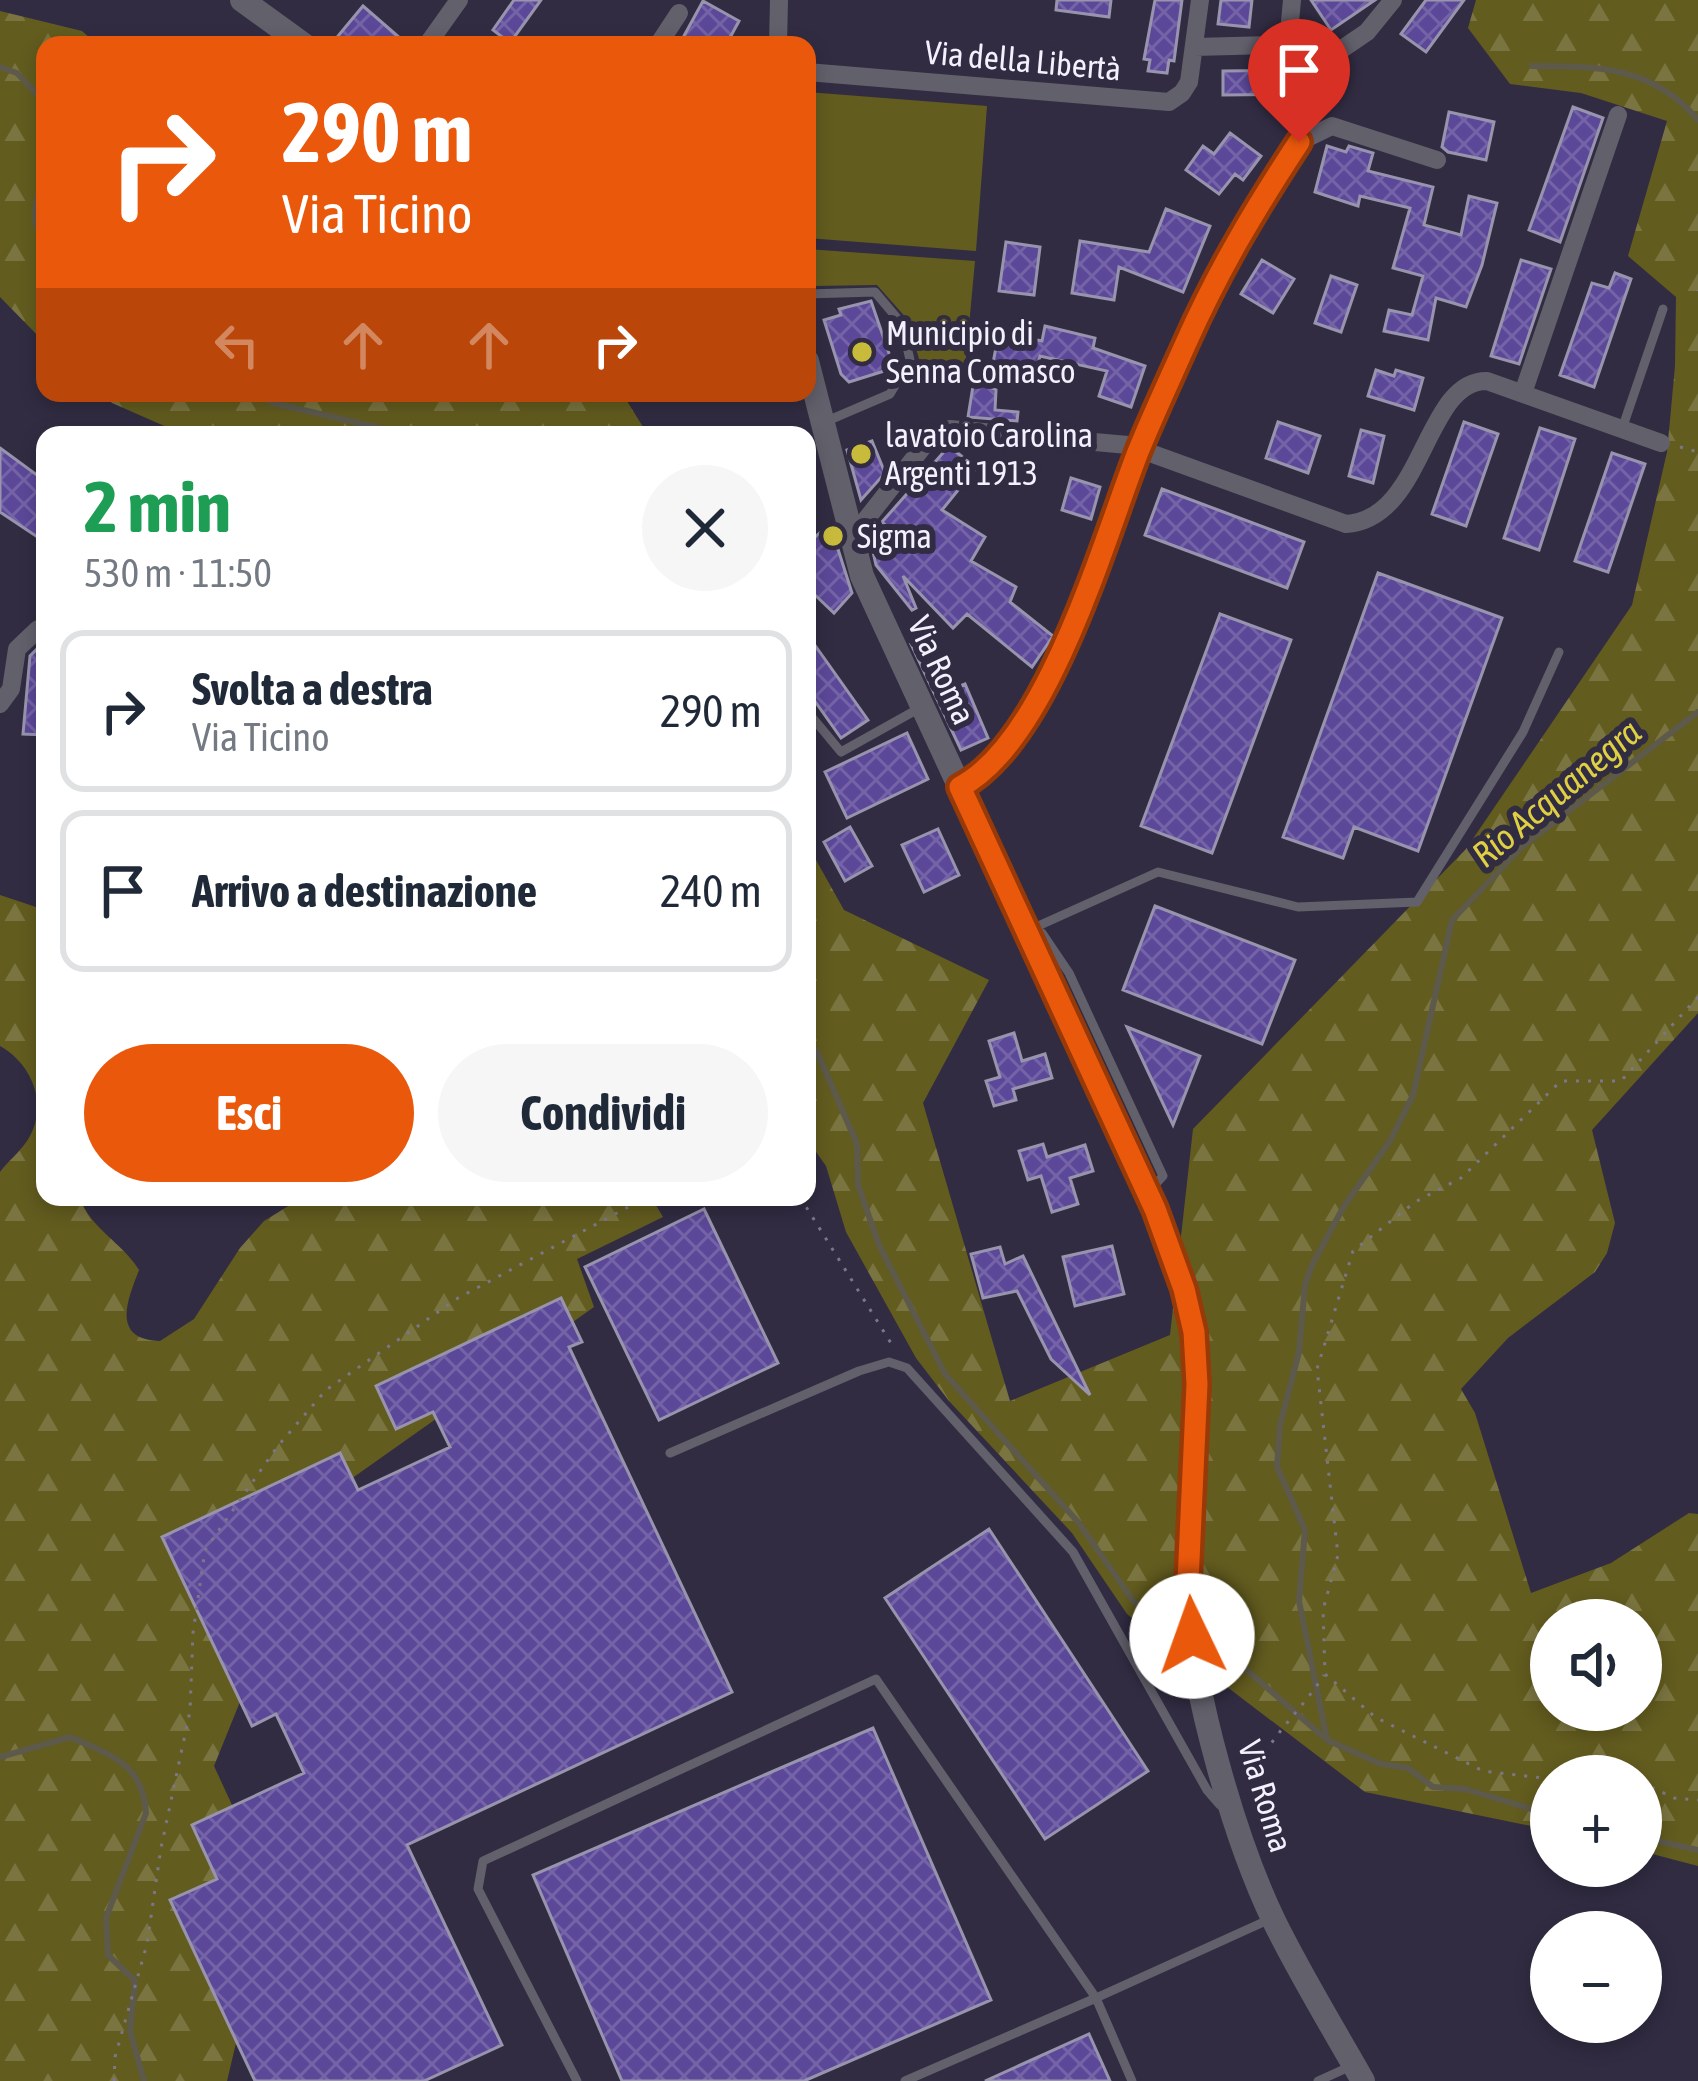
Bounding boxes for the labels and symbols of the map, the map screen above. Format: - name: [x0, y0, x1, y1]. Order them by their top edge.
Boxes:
- pin: [1248, 19, 1350, 142]
- street label: Via della Libertà: [923, 32, 1123, 88]
- place label: Municipio di Senna Comasco: [886, 314, 1076, 390]
- marker: Municipio di Senna Comasco: [849, 339, 875, 365]
- place label: lavatoio Carolina Argenti 1913: [885, 416, 1093, 492]
- marker: lavatoio Carolina Argenti 1913: [848, 441, 874, 467]
- place label: Sigma: [857, 517, 932, 555]
- marker: Sigma: [820, 523, 846, 549]
- street label: Via Roma: [901, 610, 983, 730]
- water label: Rio Acquanegra: [1463, 710, 1649, 875]
- position arrow: [1129, 1573, 1255, 1699]
- street label: Via Roma: [1231, 1736, 1301, 1856]

